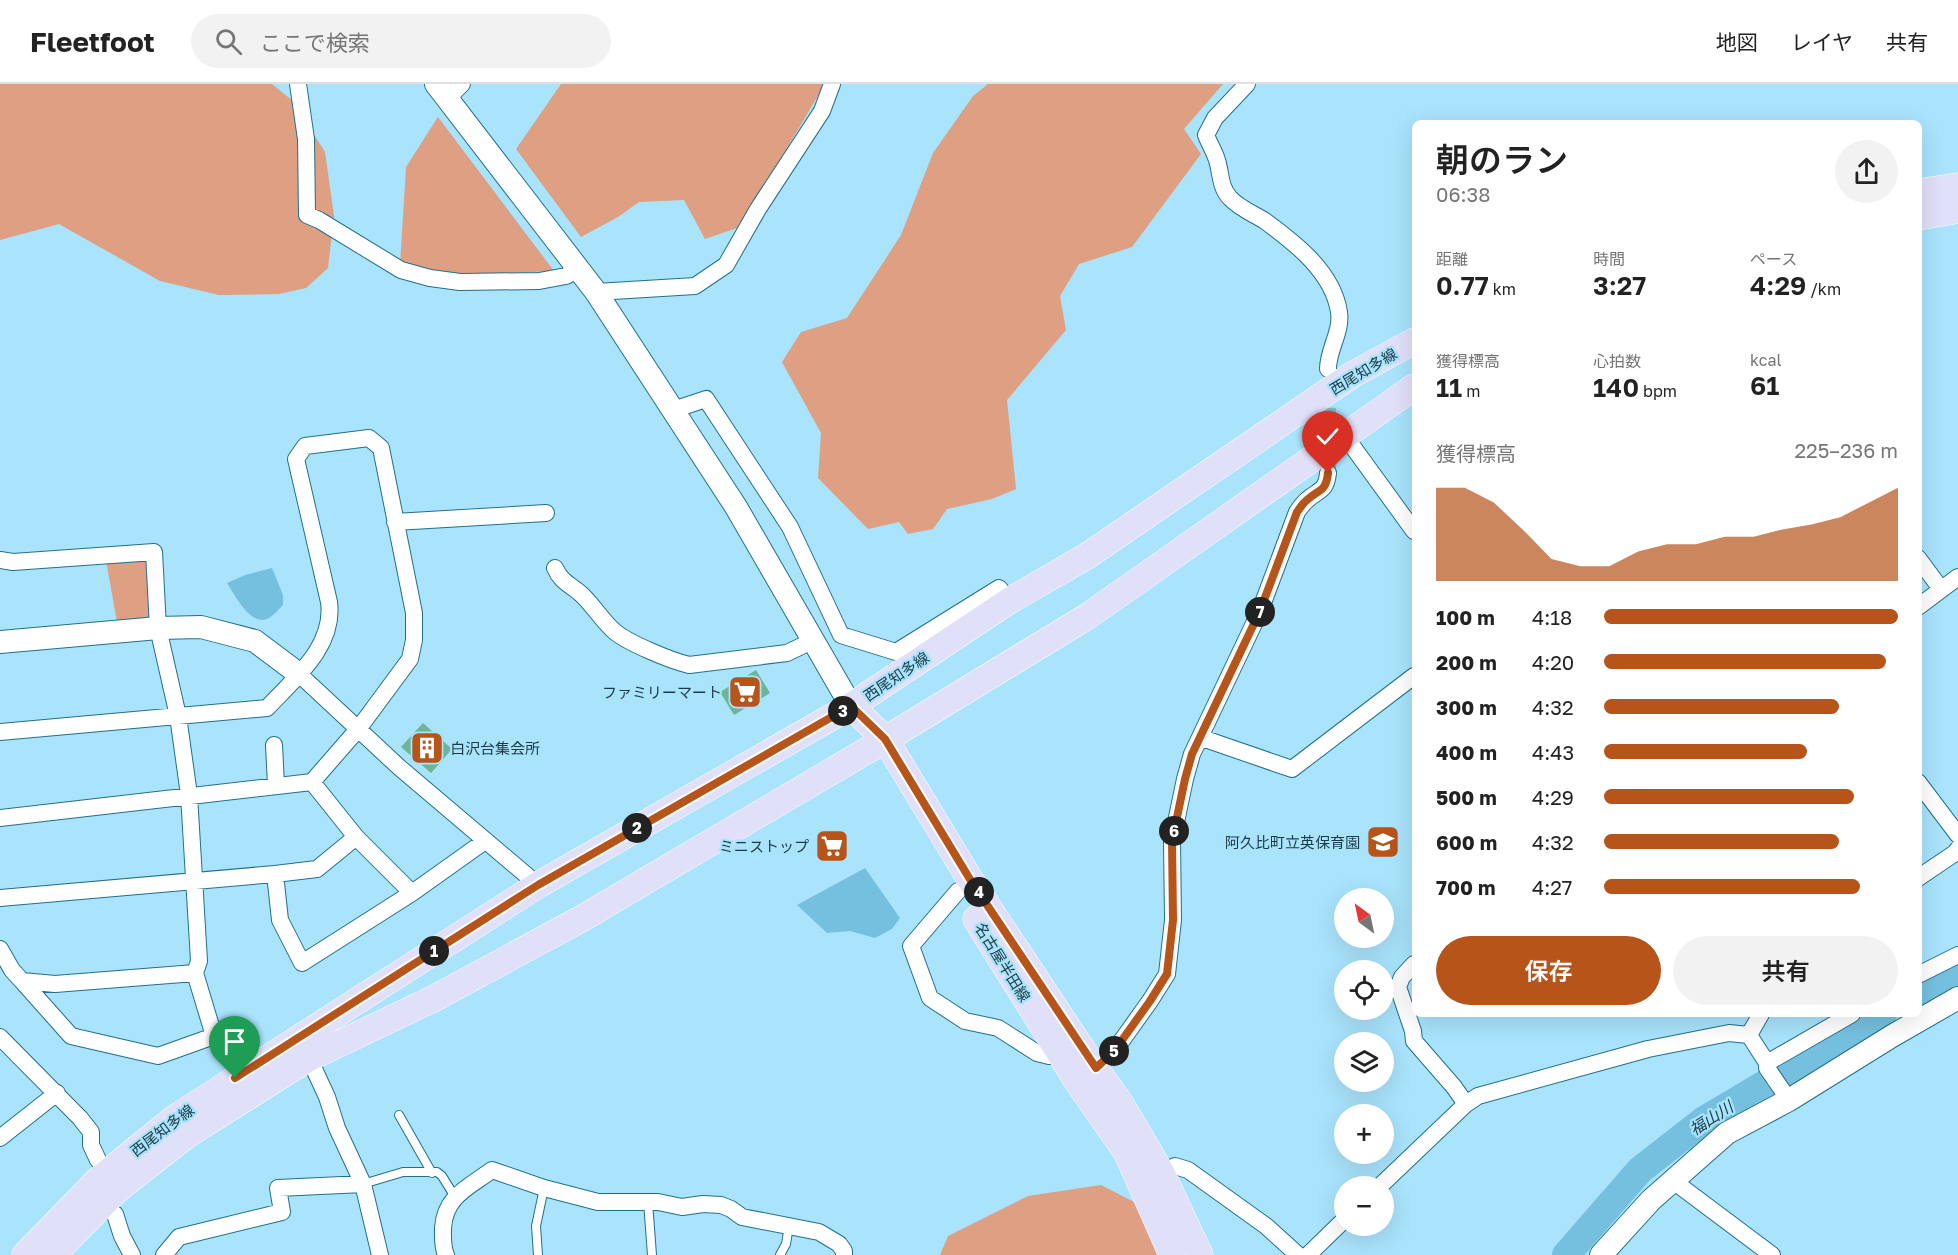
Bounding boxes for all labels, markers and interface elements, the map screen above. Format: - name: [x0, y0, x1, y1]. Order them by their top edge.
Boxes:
- search box: [191, 14, 611, 68]
- text: Fleetfoot: [30, 25, 155, 58]
- icon: search: [212, 25, 245, 58]
- text: ここで検索: [260, 29, 370, 56]
- text: 地図: [1716, 29, 1758, 55]
- text: レイヤ: [1791, 29, 1853, 55]
- text: 共有: [1886, 29, 1928, 55]
- text: 朝のラン: [1436, 140, 1568, 179]
- button: share: [1835, 140, 1898, 203]
- text: 06:38: [1436, 182, 1490, 206]
- text: 距離: [1436, 249, 1468, 269]
- text: 時間: [1593, 249, 1625, 269]
- text: ペース: [1750, 249, 1797, 269]
- text: 0.77: [1436, 270, 1489, 301]
- text: 3:27: [1593, 270, 1646, 301]
- text: 4:29: [1750, 270, 1806, 301]
- text: km: [1489, 279, 1516, 299]
- text: /km: [1806, 279, 1841, 299]
- street label: 西尾知多線: [1326, 344, 1400, 398]
- text: kcal: [1750, 350, 1782, 370]
- text: 獲得標高: [1436, 351, 1500, 371]
- text: 心拍数: [1593, 351, 1641, 371]
- text: 61: [1750, 370, 1779, 401]
- text: 11: [1436, 372, 1462, 403]
- text: 140: [1593, 372, 1639, 403]
- text: m: [1462, 381, 1480, 401]
- text: bpm: [1639, 381, 1677, 401]
- pin: [1302, 411, 1353, 473]
- icon: check: [1311, 420, 1344, 453]
- text: 225–236 m: [1795, 438, 1898, 462]
- text: 獲得標高: [1436, 441, 1516, 465]
- pin: 7: [1245, 597, 1275, 627]
- text: 7: [1256, 602, 1264, 622]
- text: 100 m: [1436, 605, 1495, 629]
- text: 4:18: [1532, 605, 1572, 629]
- street label: 西尾知多線: [860, 648, 932, 704]
- text: 200 m: [1436, 650, 1497, 674]
- text: 4:20: [1532, 650, 1574, 674]
- supermarket icon: ファミリーマート: [727, 674, 763, 710]
- place label: ファミリーマート: [602, 683, 722, 701]
- text: 300 m: [1436, 695, 1497, 719]
- text: 4:32: [1532, 695, 1574, 719]
- pin: 3: [828, 696, 858, 726]
- text: 3: [838, 701, 848, 721]
- building icon: 白沢台集会所: [409, 730, 445, 766]
- place label: 白沢台集会所: [450, 739, 540, 757]
- text: 400 m: [1436, 740, 1497, 764]
- text: 4:43: [1532, 740, 1574, 764]
- text: 500 m: [1436, 785, 1497, 809]
- text: 4:29: [1532, 785, 1574, 809]
- pin: 2: [622, 813, 652, 843]
- pin: 6: [1159, 816, 1189, 846]
- text: 2: [632, 818, 642, 838]
- text: 6: [1169, 821, 1179, 841]
- school or university icon: 阿久比町立英保育園: [1365, 824, 1401, 860]
- supermarket icon: ミニストップ: [814, 828, 850, 864]
- text: 600 m: [1436, 830, 1497, 854]
- text: 4:32: [1532, 830, 1574, 854]
- place label: 阿久比町立英保育園: [1225, 833, 1360, 851]
- place label: ミニストップ: [719, 837, 809, 855]
- text: 700 m: [1436, 875, 1495, 899]
- text: 4:27: [1532, 875, 1572, 899]
- pin: 4: [964, 877, 994, 907]
- text: 4: [974, 882, 984, 902]
- north arrow: [1334, 888, 1394, 948]
- map controls: [1334, 888, 1394, 1236]
- street label: 名古屋半田線: [972, 919, 1034, 1005]
- pin: 1: [419, 936, 449, 966]
- button: 保存: [1436, 936, 1661, 1005]
- button: 共有: [1673, 936, 1898, 1005]
- text: 1: [430, 941, 438, 961]
- button: locate: [1334, 960, 1394, 1020]
- pin: [209, 1016, 260, 1078]
- icon: arrive: [218, 1025, 251, 1058]
- button: layers: [1334, 1032, 1394, 1092]
- pin: 5: [1099, 1036, 1129, 1066]
- text: 5: [1109, 1041, 1119, 1061]
- water label: 福山川: [1685, 1095, 1738, 1139]
- street label: 西尾知多線: [127, 1100, 197, 1160]
- button: +: [1334, 1104, 1394, 1164]
- button: −: [1334, 1176, 1394, 1236]

